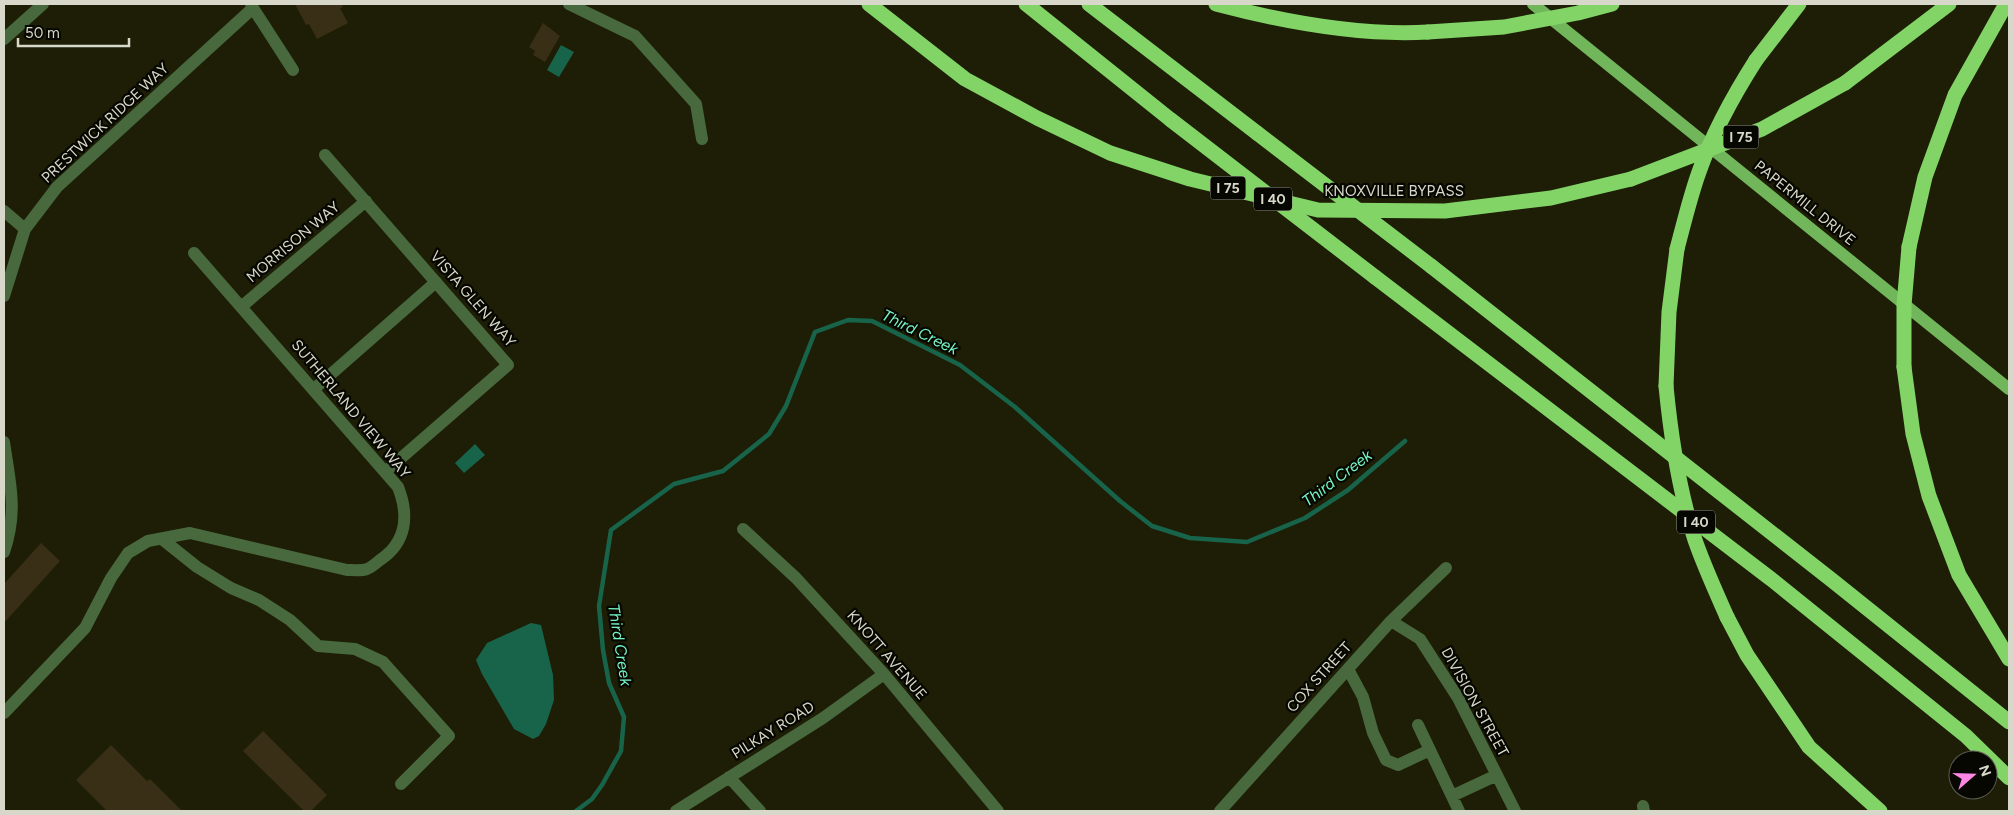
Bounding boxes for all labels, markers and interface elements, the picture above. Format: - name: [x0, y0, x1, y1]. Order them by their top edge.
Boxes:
- scale bar: [18, 15, 129, 47]
- text: 50 m: [25, 24, 60, 42]
- street label: PRESTWICK RIDGE WAY: [38, 59, 172, 187]
- road number: I 75: [1724, 125, 1758, 148]
- street label: PAPERMILL DRIVE: [1751, 157, 1859, 249]
- road number: I 75: [1210, 177, 1246, 200]
- street label: KNOXVILLE BYPASS: [1324, 182, 1464, 200]
- road number: I 40: [1254, 188, 1292, 210]
- street label: MORRISON WAY: [243, 198, 343, 286]
- street label: VISTA GLEN WAY: [426, 247, 520, 351]
- water label: Third Creek: [879, 305, 962, 359]
- street label: SUTHERLAND VIEW WAY: [288, 336, 414, 482]
- water label: Third Creek: [1298, 445, 1377, 510]
- road number: I 40: [1677, 511, 1715, 534]
- water label: Third Creek: [604, 603, 636, 688]
- street label: KNOTT AVENUE: [843, 607, 931, 703]
- street label: COX STREET: [1283, 638, 1356, 716]
- street label: DIVISION STREET: [1438, 644, 1513, 760]
- street label: PILKAY ROAD: [728, 697, 818, 763]
- north arrow: [1948, 750, 1998, 800]
- text: N: [1975, 763, 1995, 779]

